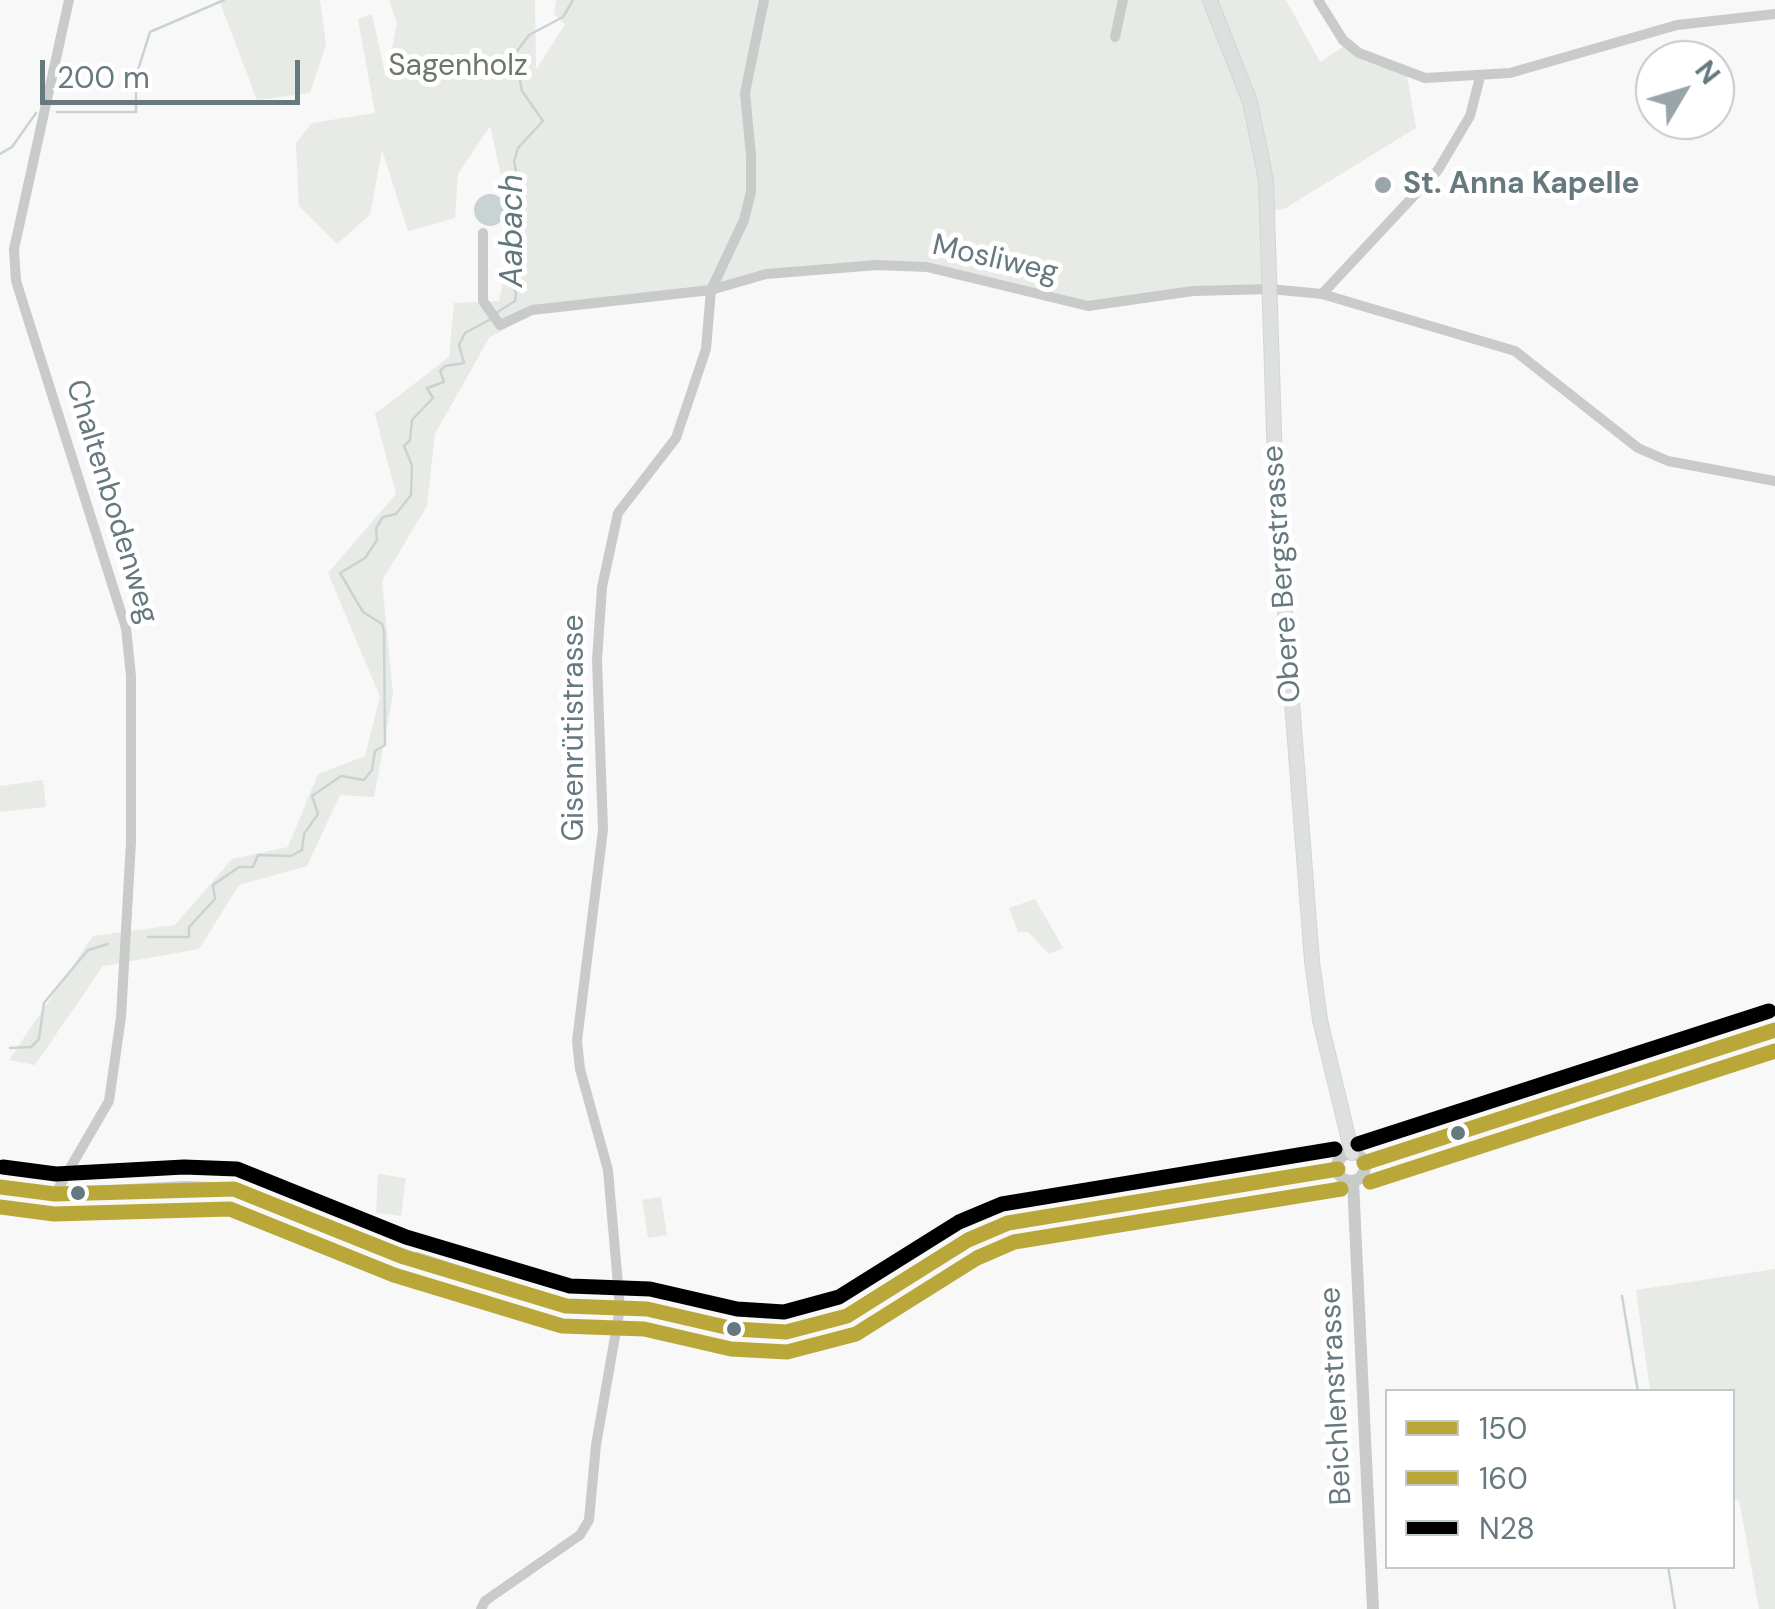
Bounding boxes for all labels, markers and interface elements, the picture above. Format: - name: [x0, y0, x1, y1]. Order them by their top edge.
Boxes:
- scale bar: [45, 40, 305, 102]
- north arrow: [1635, 40, 1735, 140]
- park label: Sagenholz: [388, 49, 528, 85]
- text: N: [1687, 53, 1728, 92]
- text: 200 m: [57, 58, 150, 97]
- place label: St. Anna Kapelle: [1403, 167, 1640, 203]
- water label: Aabach: [495, 174, 533, 288]
- marker: St. Anna Kapelle: [1372, 174, 1394, 196]
- street label: Mosliweg: [929, 228, 1061, 292]
- street label: Chaltenbodenweg: [57, 376, 165, 628]
- street label: Obere Bergstrasse: [1256, 444, 1310, 704]
- street label: Gisenrütistrasse: [557, 614, 593, 842]
- unlabelled marker: [1448, 1123, 1468, 1143]
- unlabelled marker: [68, 1183, 88, 1203]
- street label: Beichlenstrasse: [1313, 1286, 1361, 1506]
- unlabelled marker: [724, 1319, 744, 1339]
- legend: [1385, 1389, 1735, 1569]
- text: 150: [1479, 1409, 1527, 1448]
- text: 160: [1479, 1459, 1528, 1498]
- text: N28: [1479, 1509, 1535, 1548]

